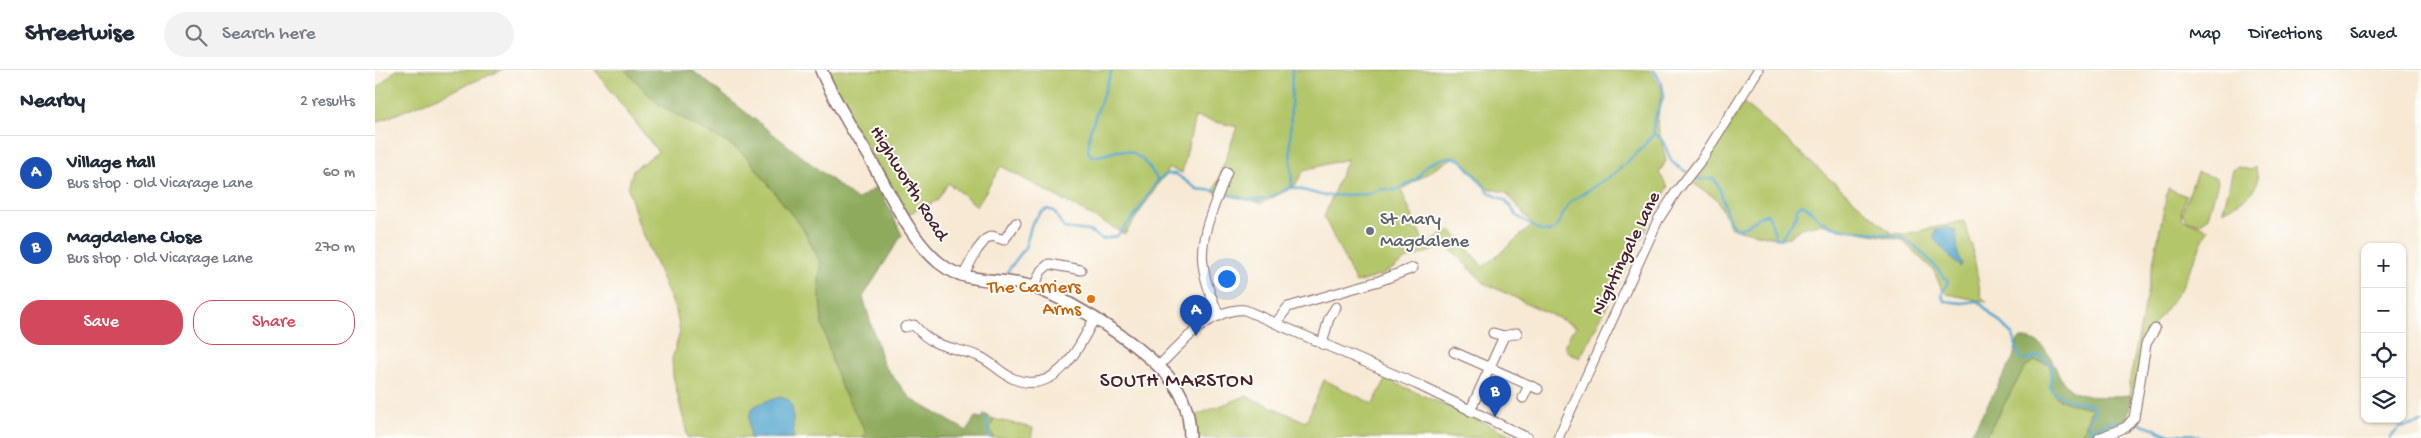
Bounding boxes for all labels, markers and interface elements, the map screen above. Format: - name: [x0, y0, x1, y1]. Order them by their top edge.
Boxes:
- search box: [164, 12, 514, 57]
- text: Streetwise: [25, 20, 134, 49]
- icon: search: [182, 21, 210, 49]
- text: Search here: [222, 23, 316, 46]
- text: Map: [2189, 24, 2221, 45]
- text: Directions: [2249, 24, 2322, 45]
- text: Saved: [2350, 24, 2396, 45]
- text: Nearby: [20, 90, 85, 115]
- text: 2 results: [300, 93, 355, 112]
- street label: Highworth Road: [863, 122, 954, 247]
- text: Village Hall: [67, 152, 155, 175]
- text: A: [31, 164, 41, 183]
- text: 60 m: [323, 164, 355, 183]
- text: Bus stop · Old Vicarage Lane: [67, 175, 253, 194]
- street label: Nightingale Lane: [1587, 188, 1667, 320]
- place label: St Mary Magdalene: [1380, 209, 1469, 254]
- marker: St Mary Magdalene: [1364, 225, 1376, 237]
- text: Magdalene Close: [67, 227, 202, 250]
- text: B: [32, 239, 40, 258]
- text: 270 m: [315, 239, 355, 258]
- map controls: [2361, 243, 2406, 423]
- button: +: [2361, 243, 2406, 288]
- text: Bus stop · Old Vicarage Lane: [67, 250, 253, 269]
- your location: [1214, 266, 1240, 292]
- place label: The Carriers Arms: [986, 277, 1082, 322]
- button: −: [2361, 288, 2406, 333]
- marker: The Carriers Arms: [1085, 293, 1097, 305]
- pin: A: [1180, 295, 1212, 336]
- button: Save: [20, 300, 183, 345]
- button: Share: [193, 300, 355, 345]
- button: locate: [2361, 333, 2406, 378]
- district label: SOUTH MARSTON: [1100, 370, 1254, 395]
- pin: B: [1479, 376, 1511, 417]
- button: layers: [2361, 378, 2406, 423]

